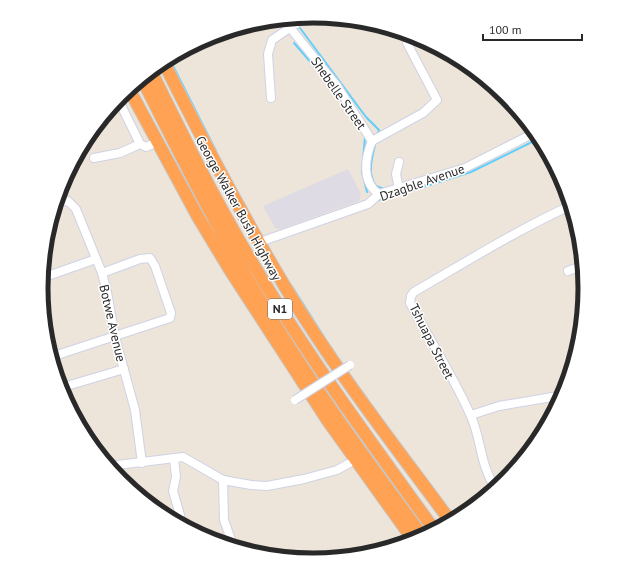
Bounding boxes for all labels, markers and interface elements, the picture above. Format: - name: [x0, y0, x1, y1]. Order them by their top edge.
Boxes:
- scale bar: [483, 16, 582, 42]
- text: 100 m: [489, 22, 522, 37]
- street label: Shebelle Street: [307, 54, 370, 134]
- street label: George Walker Bush Highway: [192, 133, 285, 284]
- street label: Dzagble Avenue: [378, 160, 467, 205]
- street label: Botwe Avenue: [95, 283, 130, 363]
- road number: N1: [268, 299, 292, 319]
- street label: Tshuapa Street: [405, 301, 458, 382]

